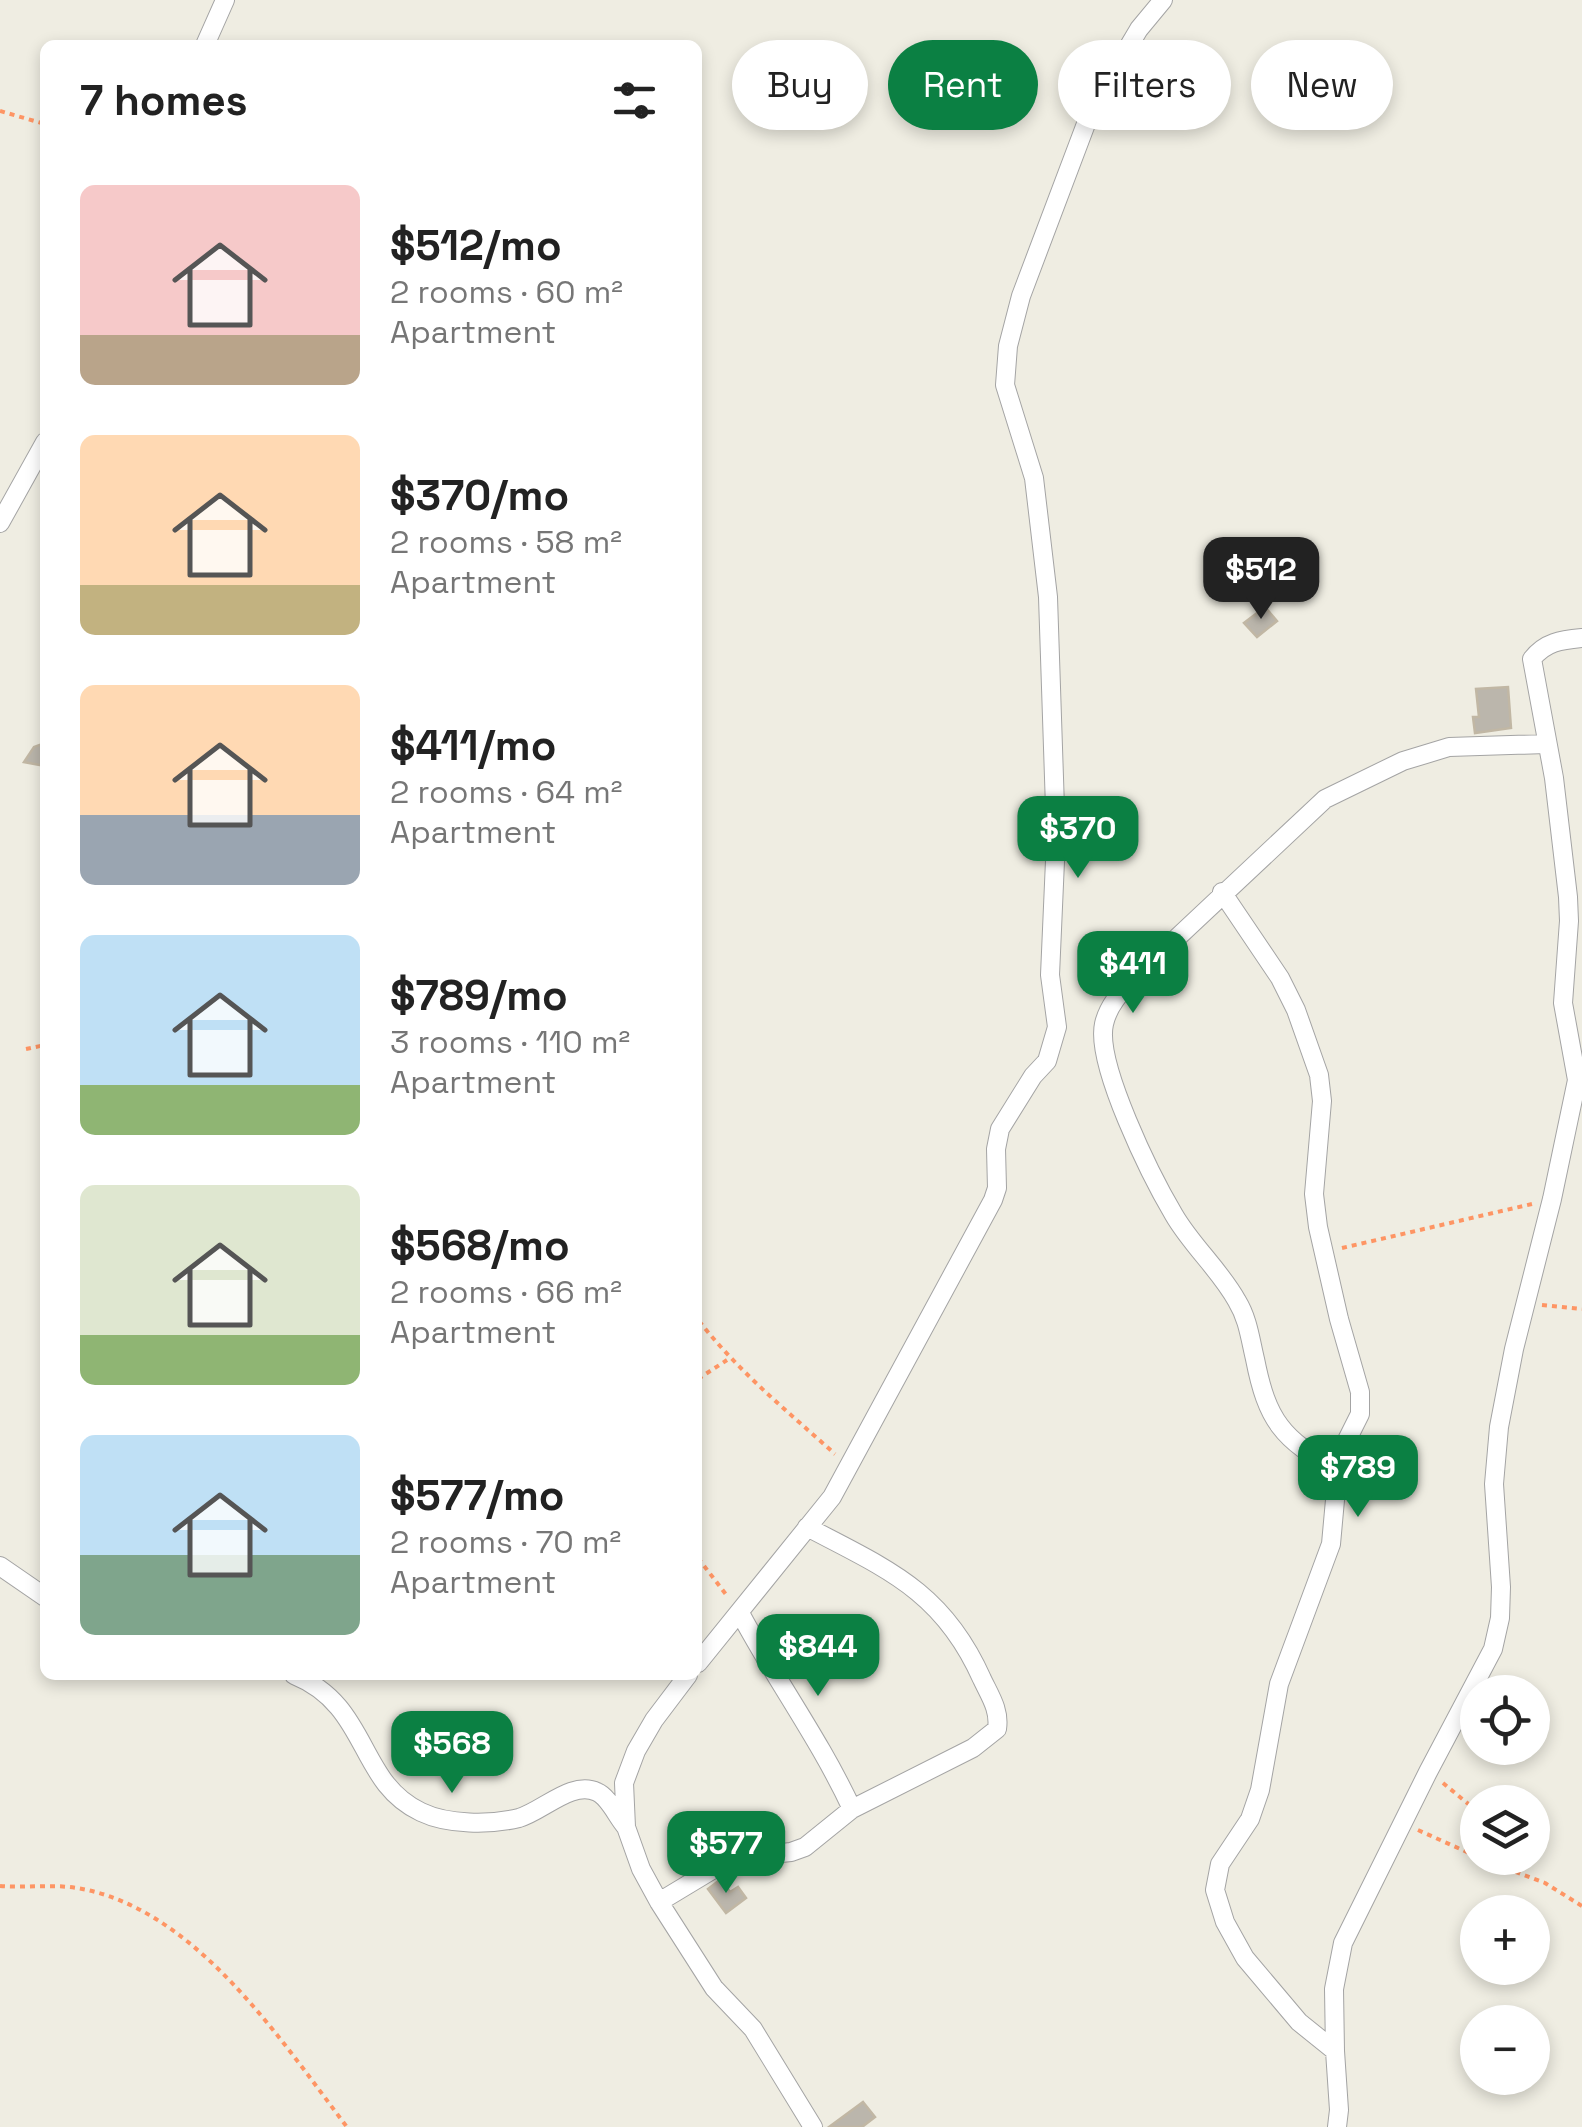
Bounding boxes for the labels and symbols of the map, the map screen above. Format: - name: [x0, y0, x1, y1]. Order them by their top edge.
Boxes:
- pin: $512: [1202, 537, 1320, 622]
- pin: $370: [1019, 796, 1137, 881]
- pin: $411: [1074, 931, 1192, 1016]
- pin: $789: [1299, 1435, 1417, 1520]
- pin: $844: [759, 1614, 877, 1699]
- pin: $568: [393, 1711, 511, 1796]
- pin: $577: [667, 1811, 785, 1896]

